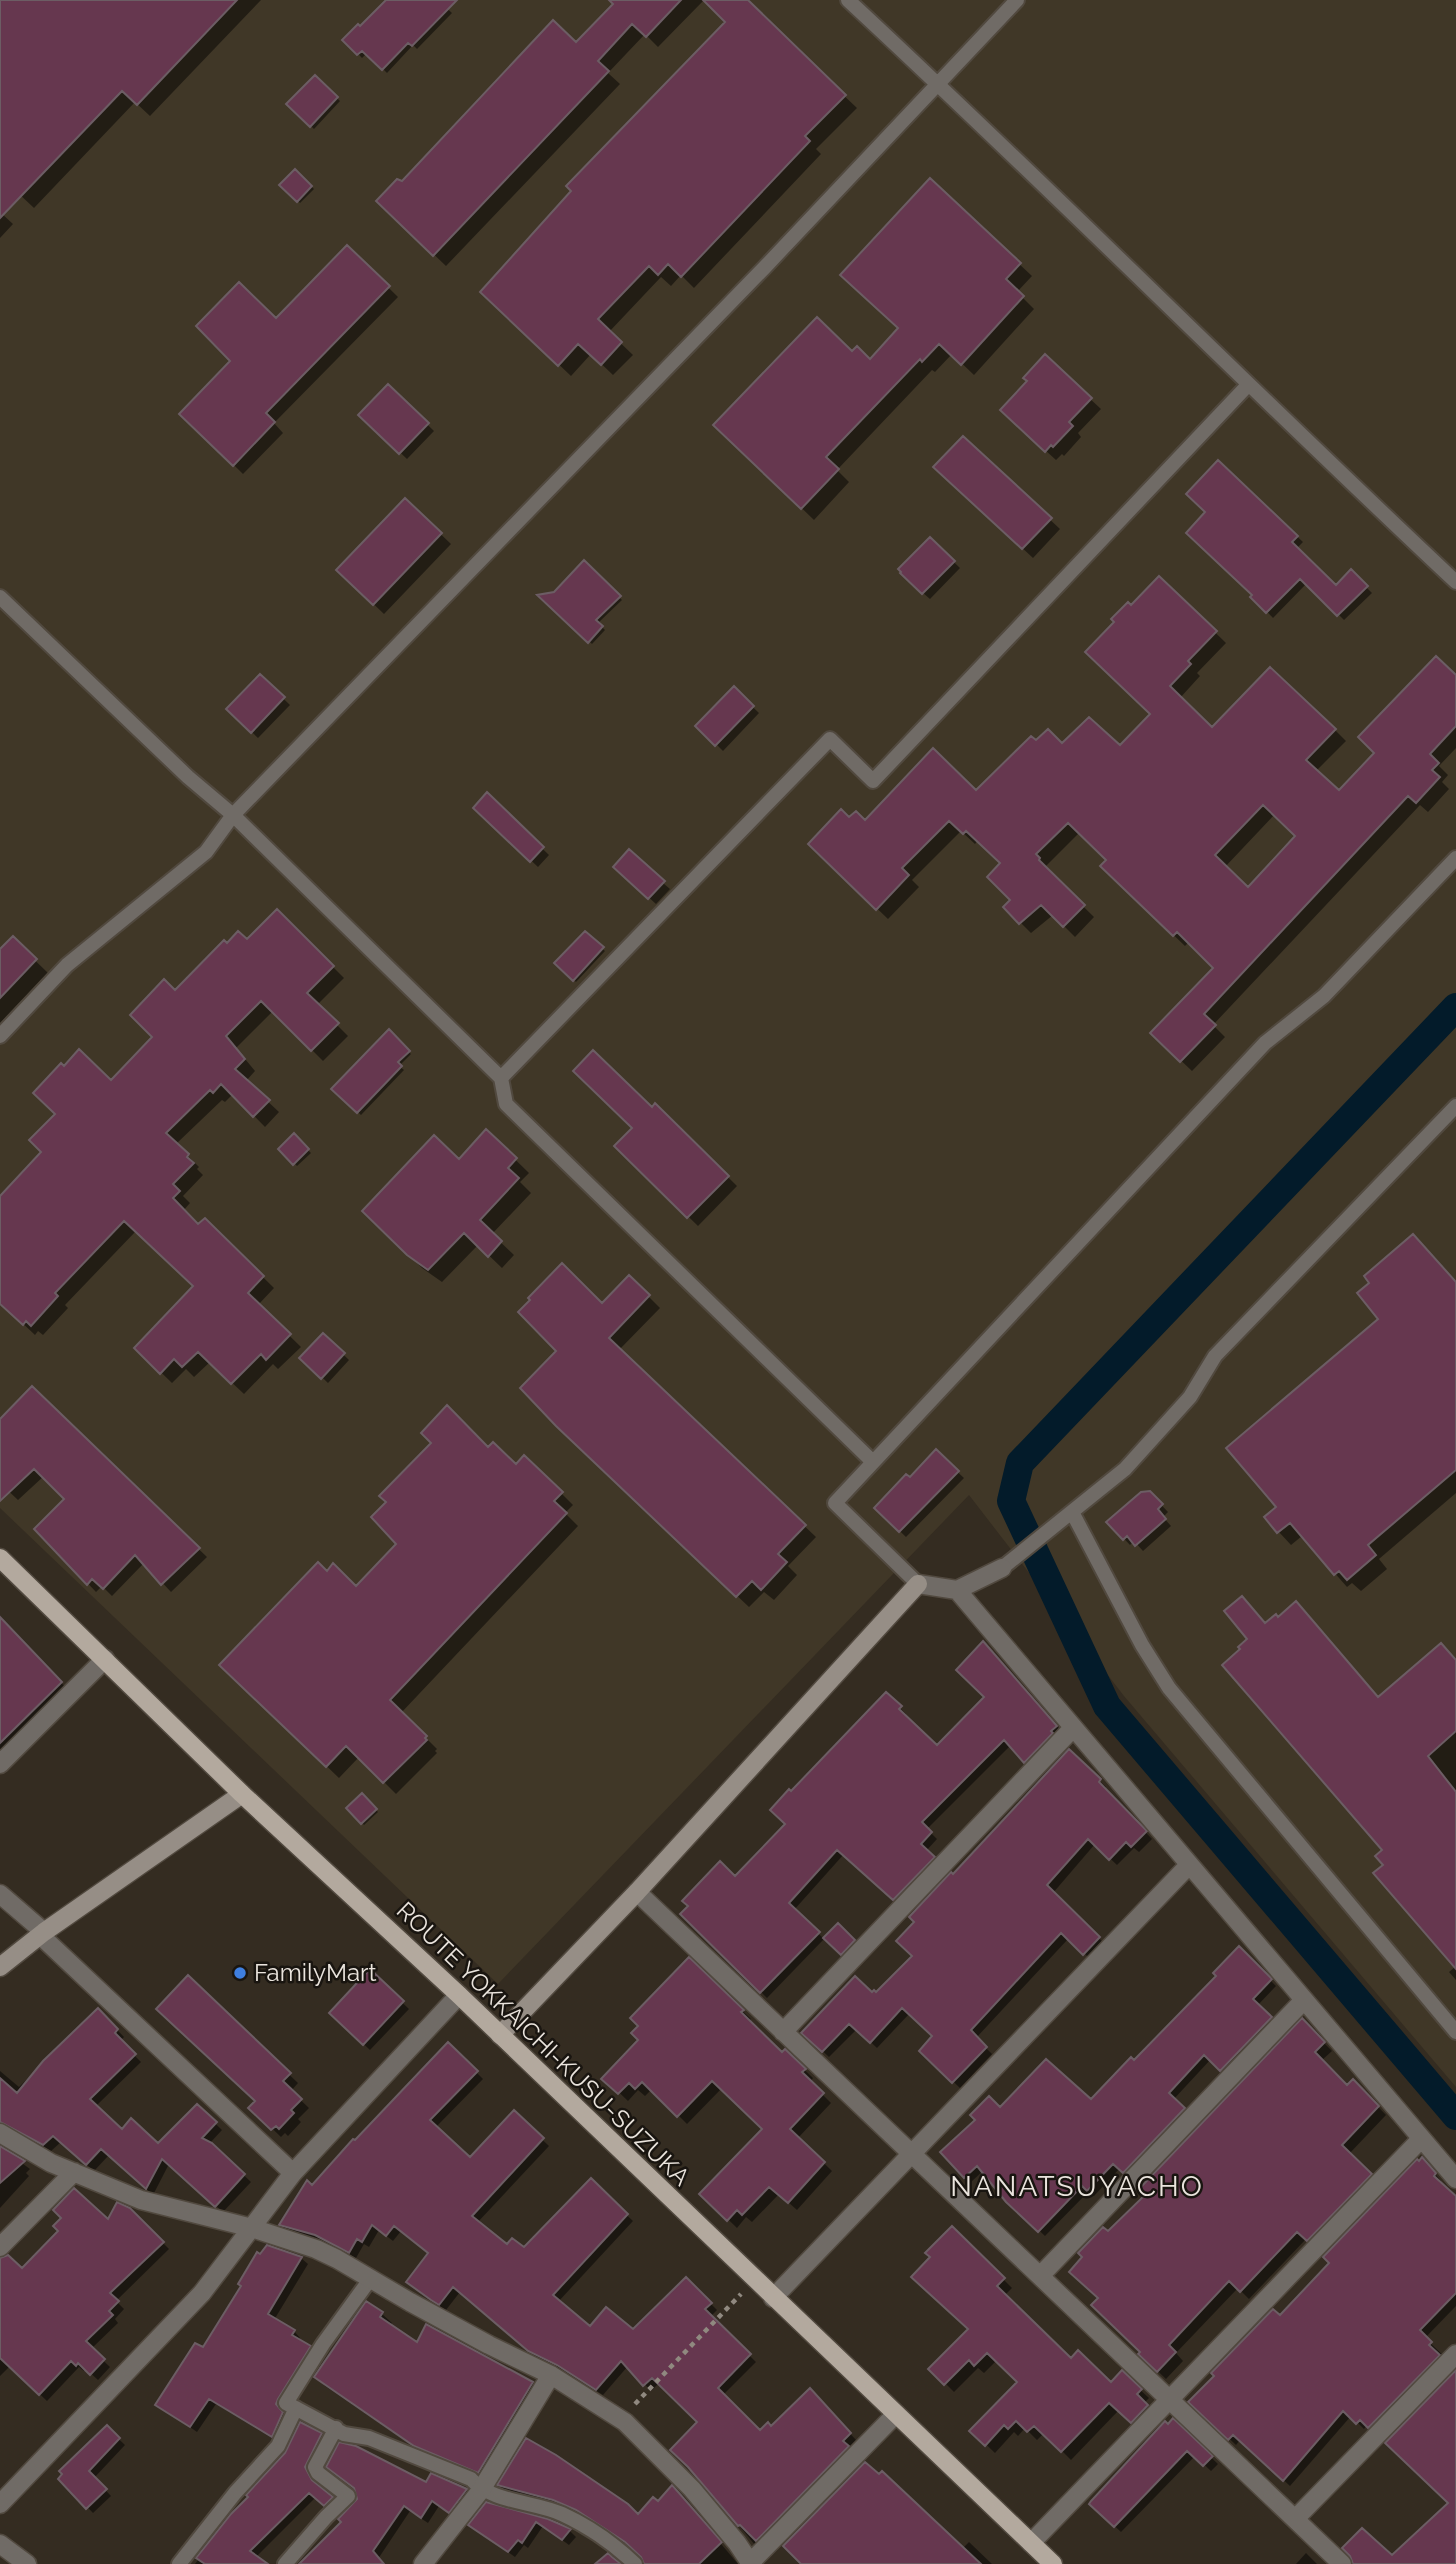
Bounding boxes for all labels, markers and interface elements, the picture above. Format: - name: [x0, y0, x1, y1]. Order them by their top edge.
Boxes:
- street label: ROUTE YOKKAICHI-KUSU-SUZUKA: [391, 1896, 696, 2192]
- place label: FamilyMart: [254, 1958, 377, 1987]
- marker: FamilyMart: [232, 1965, 248, 1981]
- district label: NANATSUYACHO: [950, 2170, 1204, 2203]

